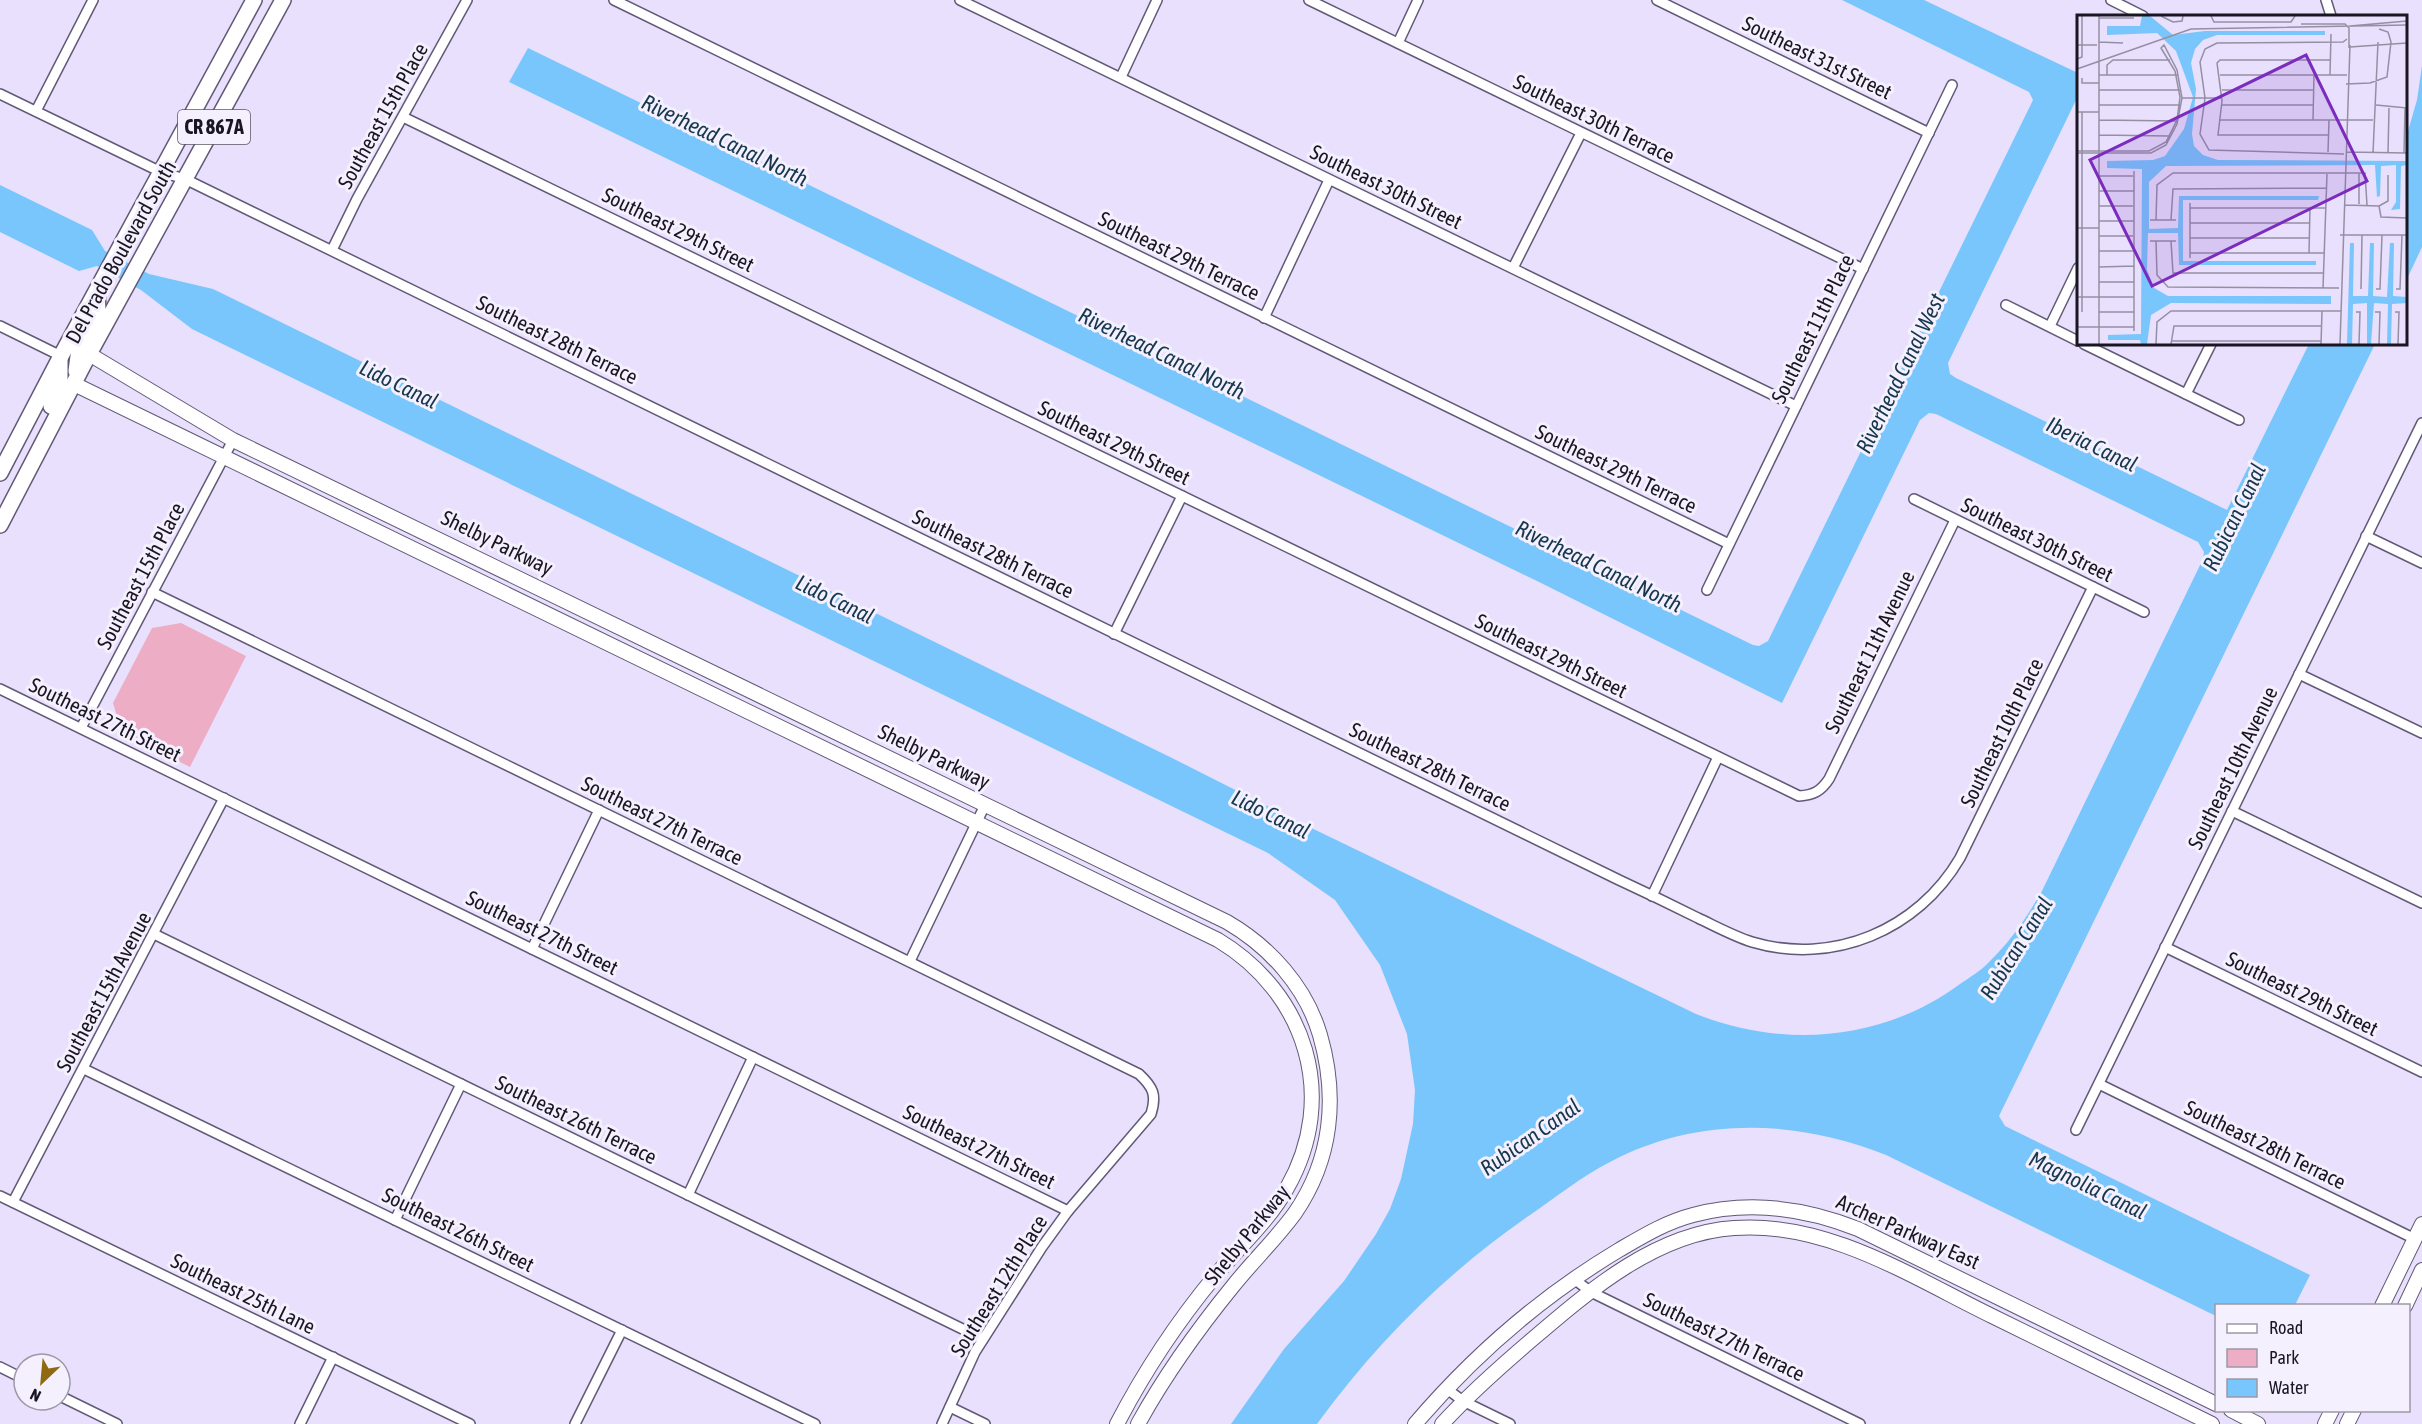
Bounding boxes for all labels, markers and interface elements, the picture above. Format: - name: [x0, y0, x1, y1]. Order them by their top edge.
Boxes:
- street label: Southeast 31st Street: [1739, 11, 1896, 104]
- inset map: [2077, 15, 2407, 345]
- street label: Southeast 15th Place: [332, 39, 432, 192]
- street label: Southeast 30th Terrace: [1510, 69, 1679, 167]
- water label: Riverhead Canal North: [638, 88, 813, 192]
- road number: CR 867A: [178, 110, 250, 144]
- street label: Southeast 30th Street: [1307, 139, 1466, 233]
- street label: Del Prado Boulevard South: [60, 156, 180, 347]
- street label: Southeast 29th Street: [599, 182, 758, 276]
- street label: Southeast 29th Terrace: [1095, 206, 1264, 304]
- street label: Southeast 11th Place: [1766, 250, 1859, 407]
- water label: Riverhead Canal West: [1850, 288, 1950, 457]
- street label: Southeast 28th Terrace: [473, 290, 642, 388]
- water label: Riverhead Canal North: [1075, 301, 1250, 405]
- water label: Lido Canal: [355, 354, 443, 414]
- street label: Southeast 29th Street: [1035, 395, 1194, 489]
- water label: Iberia Canal: [2042, 411, 2142, 477]
- street label: Southeast 29th Terrace: [1532, 419, 1701, 517]
- water label: Rubican Canal: [2197, 459, 2271, 575]
- street label: Southeast 30th Street: [1958, 492, 2117, 586]
- street label: Southeast 15th Place: [91, 498, 189, 653]
- street label: Southeast 28th Terrace: [909, 504, 1078, 602]
- street label: Shelby Parkway: [438, 505, 557, 580]
- water label: Riverhead Canal North: [1512, 514, 1687, 618]
- street label: Southeast 11th Avenue: [1819, 566, 1919, 737]
- water label: Lido Canal: [791, 569, 879, 629]
- street label: Southeast 29th Street: [1472, 608, 1631, 702]
- street label: Southeast 10th Place: [1955, 654, 2048, 811]
- street label: Southeast 27th Street: [26, 672, 185, 766]
- street label: Southeast 10th Avenue: [2182, 682, 2282, 853]
- street label: Southeast 28th Terrace: [1346, 717, 1515, 815]
- street label: Shelby Parkway: [875, 719, 994, 794]
- street label: Southeast 27th Terrace: [578, 771, 747, 869]
- water label: Lido Canal: [1227, 784, 1315, 844]
- street label: Southeast 27th Street: [463, 885, 622, 979]
- water label: Rubican Canal: [1974, 892, 2058, 1004]
- street label: Southeast 15th Avenue: [51, 907, 155, 1076]
- street label: Southeast 29th Street: [2223, 946, 2382, 1040]
- street label: Southeast 26th Terrace: [492, 1070, 661, 1168]
- water label: Rubican Canal: [1475, 1093, 1585, 1181]
- street label: Southeast 28th Terrace: [2181, 1095, 2350, 1193]
- street label: Southeast 27th Street: [900, 1099, 1059, 1193]
- water label: Magnolia Canal: [2025, 1145, 2151, 1225]
- street label: Shelby Parkway: [1199, 1179, 1294, 1289]
- street label: Southeast 26th Street: [379, 1182, 538, 1276]
- street label: Archer Parkway East: [1833, 1189, 1984, 1273]
- street label: Southeast 12th Place: [945, 1210, 1051, 1361]
- street label: Southeast 25th Lane: [168, 1248, 319, 1338]
- street label: Southeast 27th Terrace: [1640, 1287, 1809, 1385]
- legend: [2215, 1304, 2410, 1412]
- text: Road: [2269, 1317, 2303, 1338]
- text: Park: [2269, 1347, 2299, 1368]
- north arrow: [12, 1352, 72, 1412]
- text: Water: [2269, 1377, 2309, 1398]
- text: N: [27, 1385, 44, 1406]

